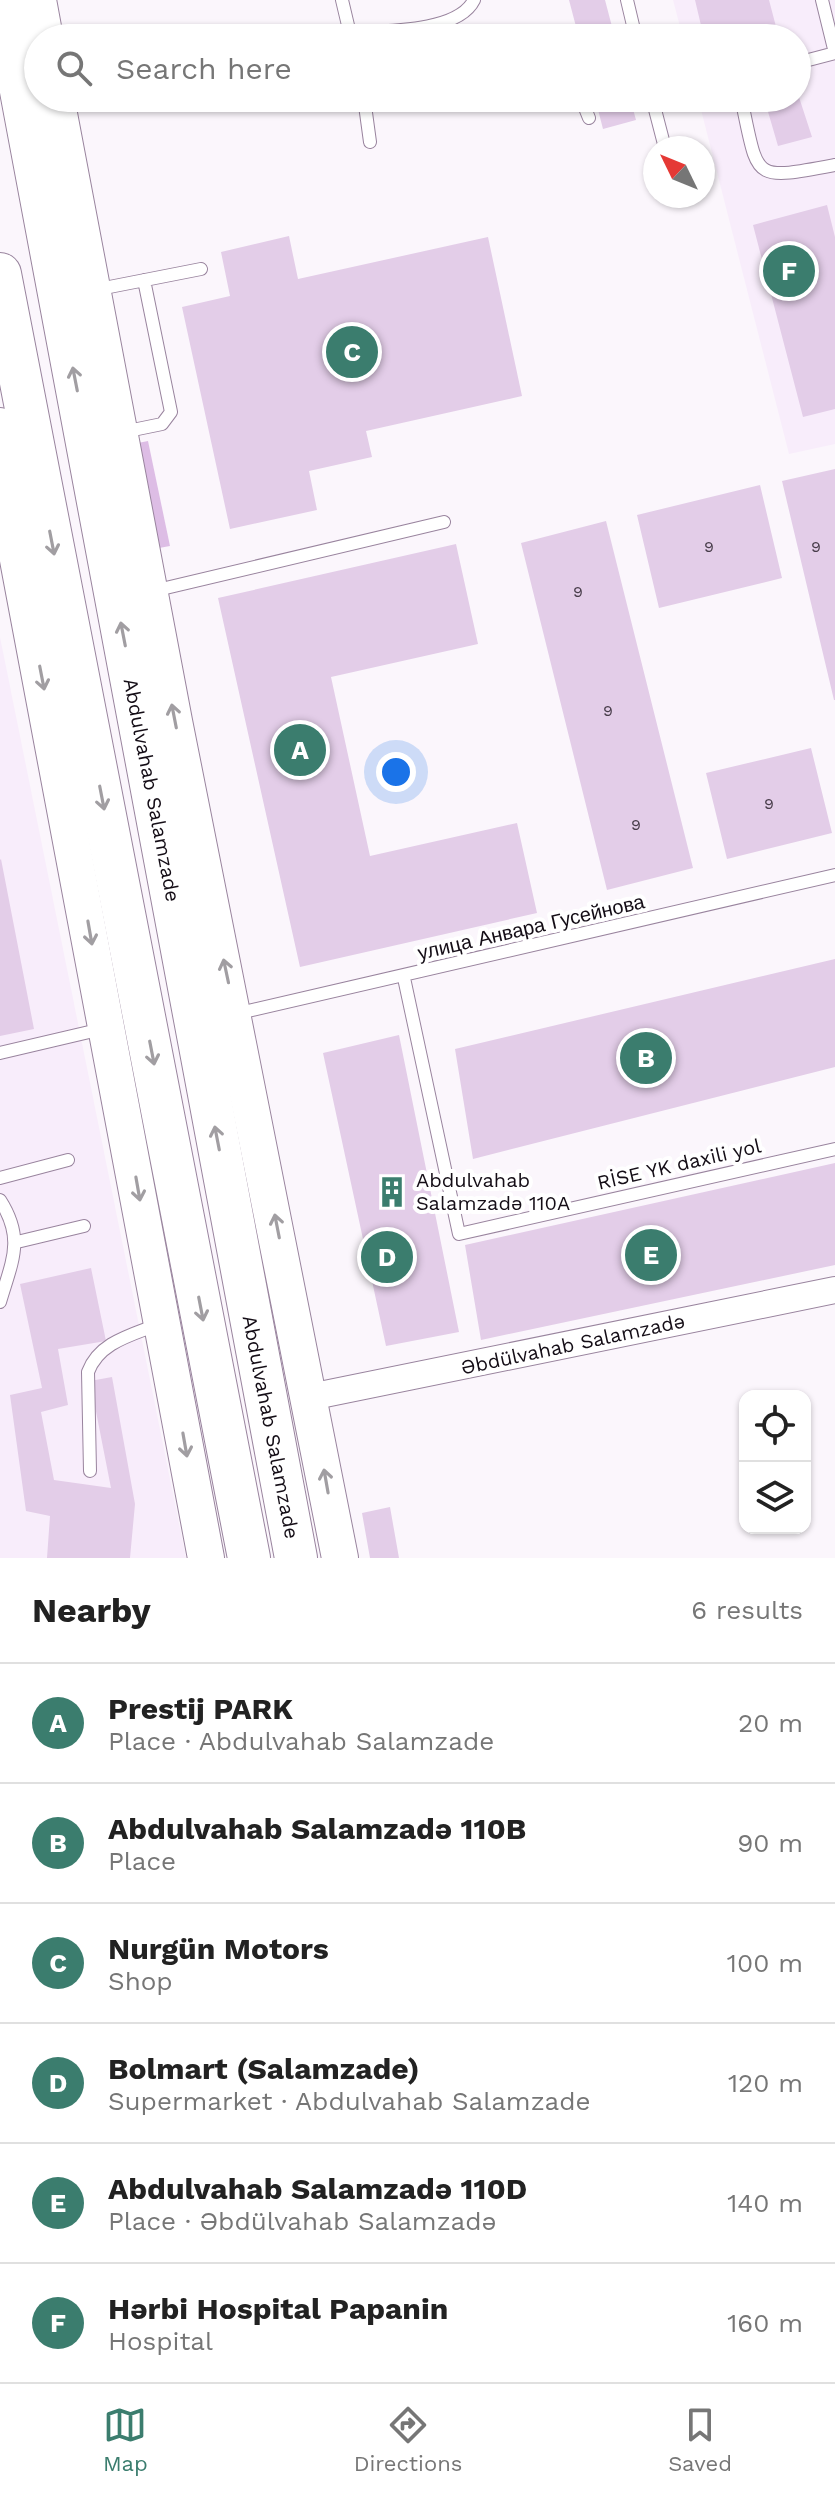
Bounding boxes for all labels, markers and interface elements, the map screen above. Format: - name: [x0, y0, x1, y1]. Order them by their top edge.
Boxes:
- search box: [24, 24, 811, 112]
- icon: search: [52, 46, 96, 90]
- text: Search here: [116, 51, 292, 86]
- north arrow: [643, 136, 715, 208]
- pin: F: [763, 241, 815, 301]
- pin: C: [326, 322, 378, 382]
- one-way arrow: [67, 366, 82, 392]
- one-way arrow: [46, 530, 61, 555]
- house number: 9: [704, 537, 714, 556]
- house number: 9: [811, 537, 821, 556]
- house number: 9: [573, 582, 583, 601]
- one-way arrow: [115, 622, 130, 647]
- one-way arrow: [35, 665, 50, 690]
- street label: Abdulvahab Salamzade: [119, 676, 185, 904]
- house number: 9: [603, 701, 613, 720]
- one-way arrow: [165, 704, 180, 730]
- pin: A: [274, 720, 326, 780]
- your location: [376, 752, 416, 792]
- one-way arrow: [95, 785, 110, 810]
- house number: 9: [764, 794, 774, 813]
- house number: 9: [631, 815, 641, 834]
- street label: улица Анвара Гусейнова: [415, 889, 648, 965]
- one-way arrow: [84, 920, 99, 946]
- one-way arrow: [218, 959, 233, 984]
- pin: B: [620, 1028, 672, 1088]
- one-way arrow: [145, 1040, 160, 1066]
- one-way arrow: [208, 1125, 223, 1151]
- street label: RİSE YK daxili yol: [595, 1133, 763, 1195]
- place label: Abdulvahab Salamzadə 110A: [416, 1168, 570, 1215]
- building icon: Abdulvahab Salamzadə 110A: [375, 1175, 409, 1209]
- one-way arrow: [131, 1176, 146, 1201]
- one-way arrow: [268, 1214, 283, 1239]
- pin: E: [625, 1225, 677, 1285]
- pin: D: [361, 1227, 413, 1287]
- one-way arrow: [195, 1295, 210, 1321]
- street label: Əbdülvahab Salamzadə: [459, 1309, 687, 1379]
- street label: Abdulvahab Salamzade: [238, 1313, 304, 1541]
- map controls: [739, 1390, 811, 1534]
- button: locate: [739, 1390, 811, 1462]
- one-way arrow: [178, 1431, 193, 1457]
- button: layers: [739, 1462, 811, 1534]
- one-way arrow: [317, 1469, 332, 1495]
- text: Nearby: [32, 1590, 151, 1630]
- text: 6 results: [691, 1595, 803, 1625]
- text: Prestij PARK: [108, 1691, 293, 1726]
- text: A: [49, 1708, 67, 1738]
- text: 20 m: [738, 1708, 803, 1738]
- text: Place · Abdulvahab Salamzade: [108, 1726, 494, 1756]
- text: Abdulvahab Salamzadə 110B: [108, 1811, 526, 1846]
- text: B: [49, 1828, 67, 1858]
- text: 90 m: [737, 1828, 803, 1858]
- text: Place: [108, 1846, 176, 1876]
- text: Nurgün Motors: [108, 1931, 329, 1966]
- text: C: [49, 1948, 67, 1978]
- text: 100 m: [727, 1948, 803, 1978]
- text: Shop: [108, 1966, 173, 1996]
- text: Bolmart (Salamzade): [108, 2051, 420, 2086]
- text: D: [49, 2068, 67, 2098]
- text: 120 m: [728, 2068, 803, 2098]
- text: Supermarket · Abdulvahab Salamzade: [108, 2086, 591, 2116]
- text: Abdulvahab Salamzadə 110D: [108, 2171, 527, 2206]
- text: E: [50, 2188, 66, 2218]
- text: 140 m: [727, 2188, 803, 2218]
- text: Place · Əbdülvahab Salamzadə: [108, 2206, 497, 2236]
- text: Hərbi Hospital Papanin: [108, 2291, 448, 2326]
- text: F: [50, 2308, 66, 2338]
- text: 160 m: [727, 2308, 803, 2338]
- text: Hospital: [108, 2326, 213, 2356]
- tab: Map: [103, 2403, 148, 2476]
- tab: Directions: [354, 2403, 462, 2476]
- tab: Saved: [668, 2403, 732, 2476]

